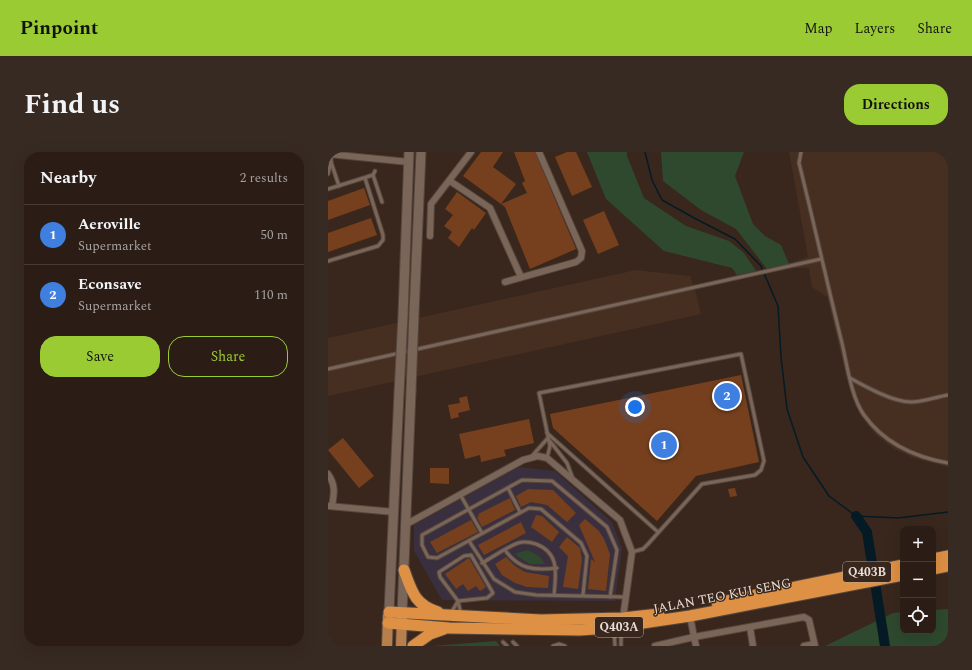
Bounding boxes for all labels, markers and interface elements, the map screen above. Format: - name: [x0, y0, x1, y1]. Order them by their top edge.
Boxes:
- text: Pinpoint: [20, 14, 98, 43]
- text: Map: [804, 18, 833, 39]
- text: Layers: [855, 18, 895, 39]
- text: Share: [917, 18, 952, 39]
- text: Find us: [24, 83, 120, 126]
- button: Directions: [844, 84, 948, 125]
- text: Nearby: [40, 165, 96, 191]
- text: 2 results: [240, 168, 288, 188]
- text: Aeroville: [78, 213, 141, 236]
- text: 1: [49, 225, 57, 245]
- text: 50 m: [261, 225, 288, 245]
- text: Supermarket: [78, 236, 152, 256]
- text: Econsave: [78, 273, 142, 296]
- text: 2: [49, 285, 57, 305]
- text: 110 m: [254, 285, 288, 305]
- text: Supermarket: [78, 296, 152, 316]
- button: Save: [40, 336, 160, 377]
- button: Share: [168, 336, 288, 377]
- pin: 2: [714, 381, 740, 411]
- your location: [625, 397, 645, 417]
- pin: 1: [651, 430, 677, 460]
- map controls: [900, 526, 936, 634]
- button: +: [900, 526, 936, 562]
- road number: Q403B: [843, 562, 891, 582]
- button: −: [900, 562, 936, 598]
- street label: JALAN TEO KUI SENG: [651, 573, 793, 619]
- button: locate: [900, 598, 936, 634]
- road number: Q403A: [595, 617, 643, 637]

